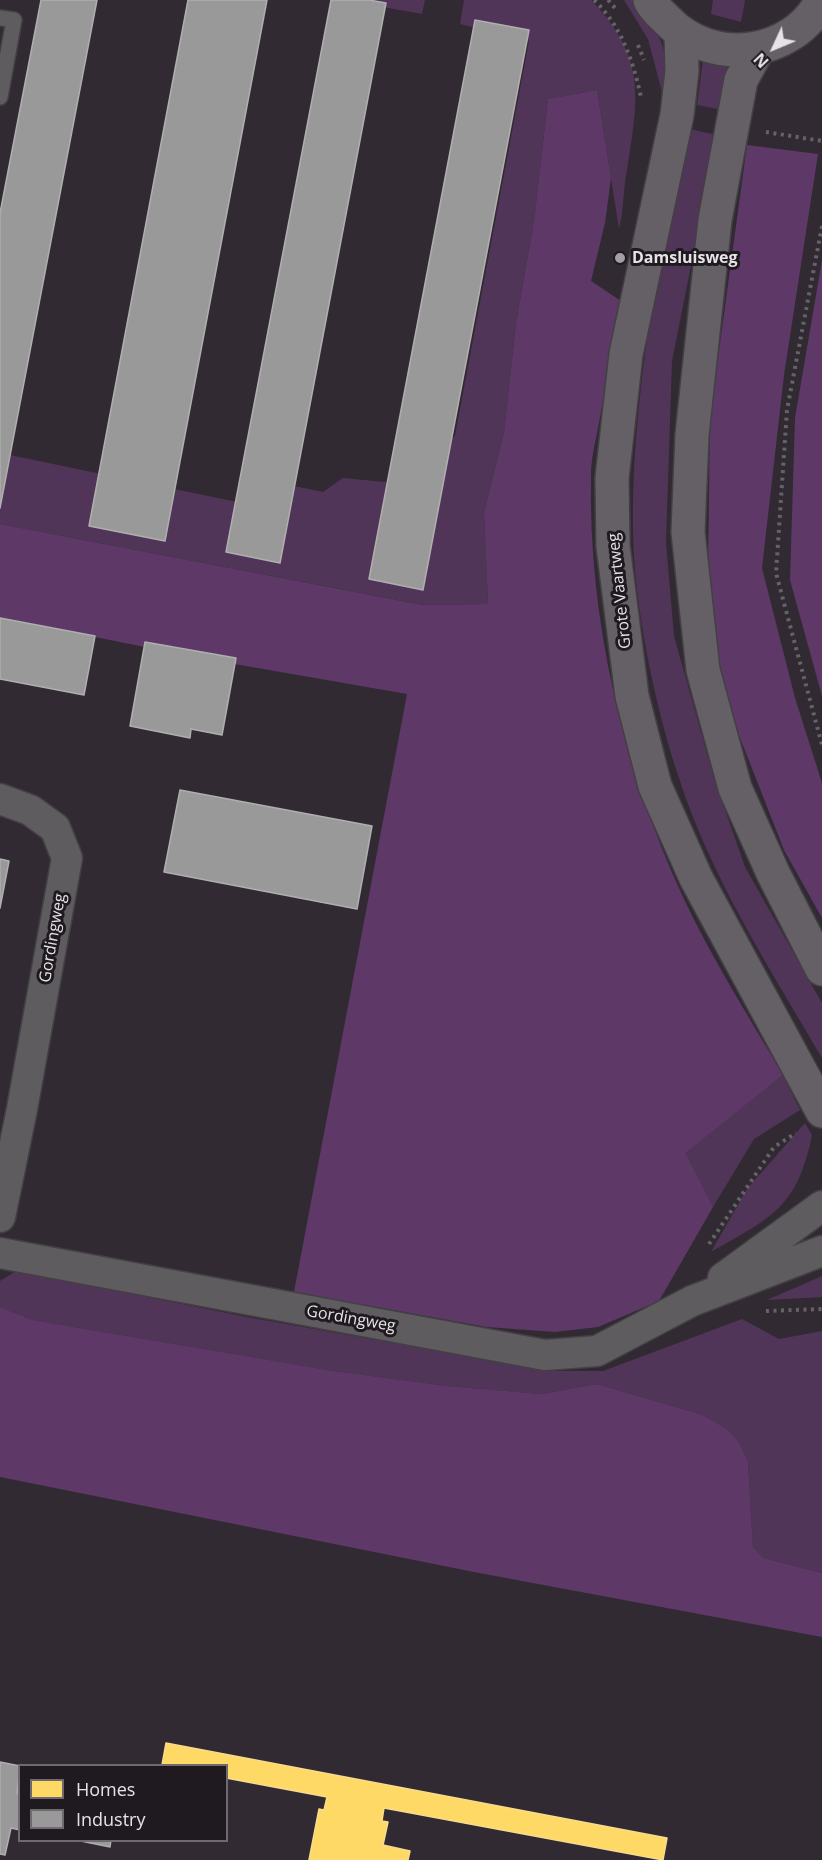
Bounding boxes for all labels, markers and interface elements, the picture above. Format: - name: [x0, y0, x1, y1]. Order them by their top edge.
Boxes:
- north arrow: [744, 18, 804, 78]
- text: N: [749, 48, 773, 73]
- place label: Damsluisweg: [632, 248, 738, 268]
- marker: Damsluisweg: [613, 251, 627, 265]
- street label: Grote Vaartweg: [604, 532, 636, 650]
- street label: Gordingweg: [36, 892, 70, 984]
- street label: Gordingweg: [305, 1302, 397, 1336]
- legend: [18, 1764, 228, 1842]
- text: Homes: [76, 1777, 135, 1801]
- text: Industry: [76, 1807, 146, 1831]

